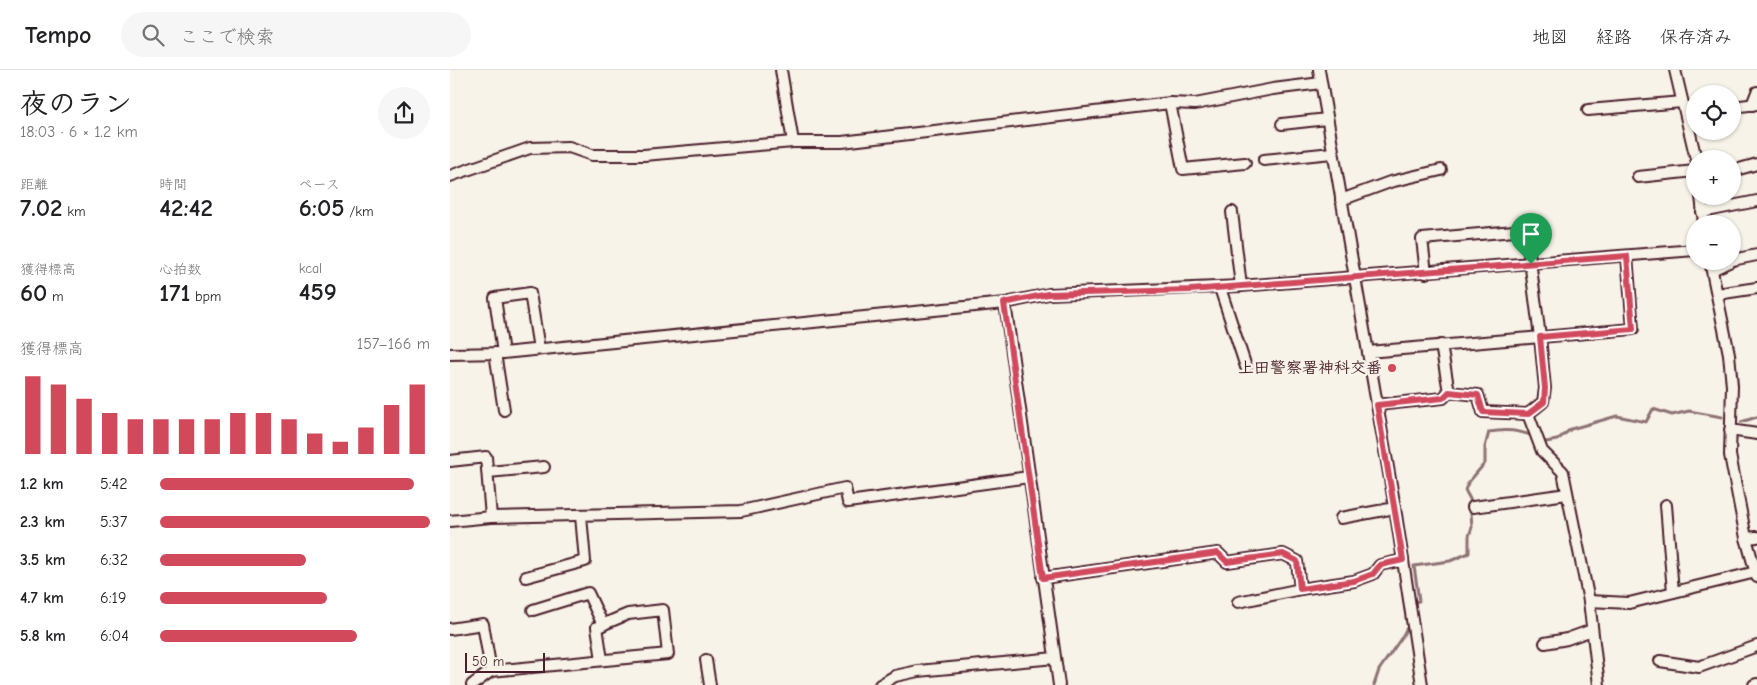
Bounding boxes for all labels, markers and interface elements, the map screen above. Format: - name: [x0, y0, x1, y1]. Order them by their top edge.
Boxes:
- search box: [121, 12, 471, 57]
- text: Tempo: [25, 21, 91, 49]
- icon: search: [139, 21, 167, 49]
- text: ここで検索: [179, 26, 274, 48]
- text: 地図: [1532, 27, 1568, 48]
- text: 経路: [1596, 27, 1632, 48]
- text: 保存済み: [1660, 27, 1732, 48]
- map controls: [1686, 85, 1741, 270]
- button: locate: [1686, 85, 1741, 140]
- button: share: [378, 87, 430, 139]
- text: 夜のラン: [20, 88, 132, 120]
- text: 18:03 · 6 × 1.2 km: [20, 123, 138, 141]
- button: +: [1686, 150, 1741, 205]
- text: 距離: [20, 176, 48, 193]
- text: 時間: [159, 176, 187, 193]
- text: ペース: [299, 176, 340, 193]
- text: 7.02: [20, 193, 63, 222]
- text: 42:42: [159, 193, 213, 222]
- text: 6:05: [299, 193, 344, 222]
- text: km: [63, 203, 86, 220]
- text: /km: [344, 203, 374, 220]
- pin: [1510, 213, 1552, 264]
- button: −: [1686, 215, 1741, 270]
- icon: arrive: [1517, 220, 1545, 248]
- text: kcal: [299, 260, 322, 277]
- text: 獲得標高: [20, 261, 76, 278]
- text: 心拍数: [159, 261, 201, 278]
- text: 459: [299, 277, 337, 306]
- text: 60: [20, 278, 47, 307]
- text: 171: [159, 278, 190, 307]
- text: m: [47, 288, 64, 305]
- text: bpm: [190, 288, 221, 305]
- text: 157–166 m: [357, 335, 430, 353]
- text: 獲得標高: [20, 340, 84, 358]
- place label: 上田警察署神科交番: [1238, 359, 1382, 377]
- marker: 上田警察署神科交番: [1386, 362, 1398, 374]
- text: 1.2 km: [20, 475, 63, 493]
- text: 5:42: [100, 475, 128, 493]
- text: 2.3 km: [20, 513, 65, 531]
- text: 5:37: [100, 513, 127, 531]
- text: 3.5 km: [20, 551, 66, 569]
- text: 6:32: [100, 551, 128, 569]
- text: 4.7 km: [20, 589, 64, 607]
- text: 6:19: [100, 589, 126, 607]
- text: 5.8 km: [20, 627, 66, 645]
- text: 6:04: [100, 627, 129, 645]
- scale bar: [465, 650, 545, 673]
- text: 50 m: [472, 653, 504, 670]

